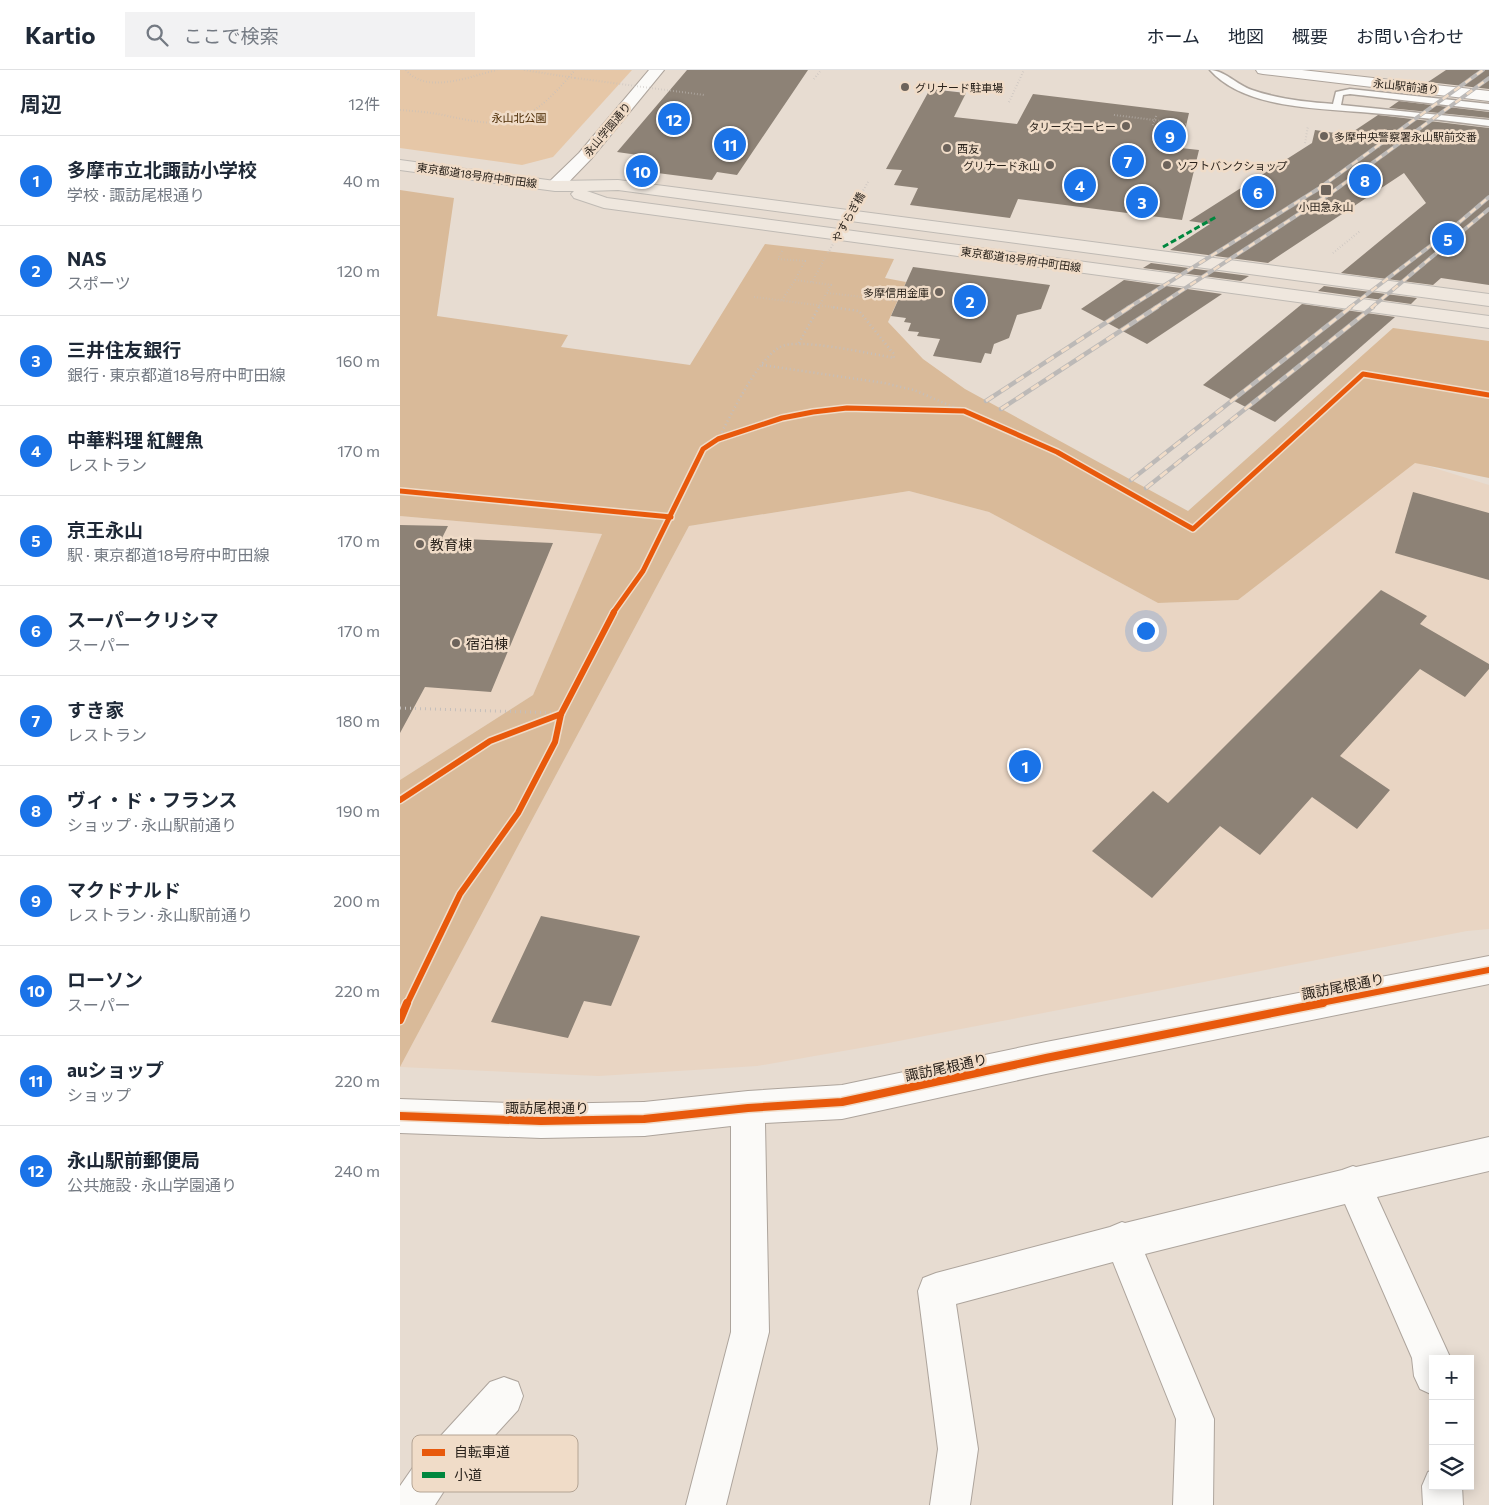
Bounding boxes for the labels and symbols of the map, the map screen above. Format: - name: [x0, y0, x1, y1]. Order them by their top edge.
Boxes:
- street label: 永山駅前通り: [1373, 76, 1439, 96]
- marker: グリナード駐車場: [899, 81, 911, 93]
- place label: グリナード駐車場: [915, 81, 1003, 94]
- street label: 永山学園通り: [581, 100, 633, 158]
- pin: 12: [658, 100, 690, 138]
- park label: 永山北公園: [492, 111, 547, 124]
- pin: 9: [1154, 117, 1186, 155]
- place label: タリーズコーヒー: [1029, 120, 1116, 133]
- marker: タリーズコーヒー: [1120, 120, 1132, 132]
- pin: 11: [714, 125, 746, 163]
- marker: 多摩中央警察署永山駅前交番: [1318, 130, 1330, 142]
- place label: 多摩中央警察署永山駅前交番: [1334, 130, 1477, 143]
- marker: 西友: [941, 142, 953, 154]
- place label: 西友: [957, 142, 979, 155]
- pin: 7: [1112, 142, 1144, 180]
- pin: 10: [626, 152, 658, 190]
- place label: グリナード永山: [963, 159, 1040, 172]
- marker: グリナード永山: [1044, 159, 1056, 171]
- marker: ソフトバンクショップ: [1161, 159, 1173, 171]
- place label: ソフトバンクショップ: [1177, 159, 1288, 172]
- street label: 東京都道18号府中町田線: [416, 160, 538, 190]
- pin: 8: [1349, 161, 1381, 199]
- pin: 4: [1064, 166, 1096, 204]
- pin: 6: [1242, 173, 1274, 211]
- pin: 3: [1126, 183, 1158, 221]
- marker: 小田急永山: [1319, 183, 1333, 197]
- street label: やすらぎ橋: [829, 190, 867, 244]
- place label: 小田急永山: [1299, 200, 1354, 213]
- pin: 5: [1432, 220, 1464, 258]
- street label: 東京都道18号府中町田線: [960, 244, 1082, 274]
- pin: 2: [954, 282, 986, 320]
- place label: 多摩信用金庫: [863, 286, 929, 299]
- marker: 多摩信用金庫: [933, 286, 945, 298]
- place label: 教育棟: [430, 536, 472, 553]
- marker: 教育棟: [414, 538, 426, 550]
- your location: [1133, 618, 1159, 644]
- place label: 宿泊棟: [466, 635, 508, 652]
- marker: 宿泊棟: [450, 637, 462, 649]
- pin: 1: [1009, 747, 1041, 785]
- street label: 諏訪尾根通り: [1300, 970, 1386, 1002]
- street label: 諏訪尾根通り: [903, 1050, 989, 1084]
- street label: 諏訪尾根通り: [505, 1099, 589, 1116]
- legend: [412, 1435, 578, 1492]
- text: 自転車道: [454, 1443, 510, 1460]
- text: 小道: [454, 1466, 482, 1483]

